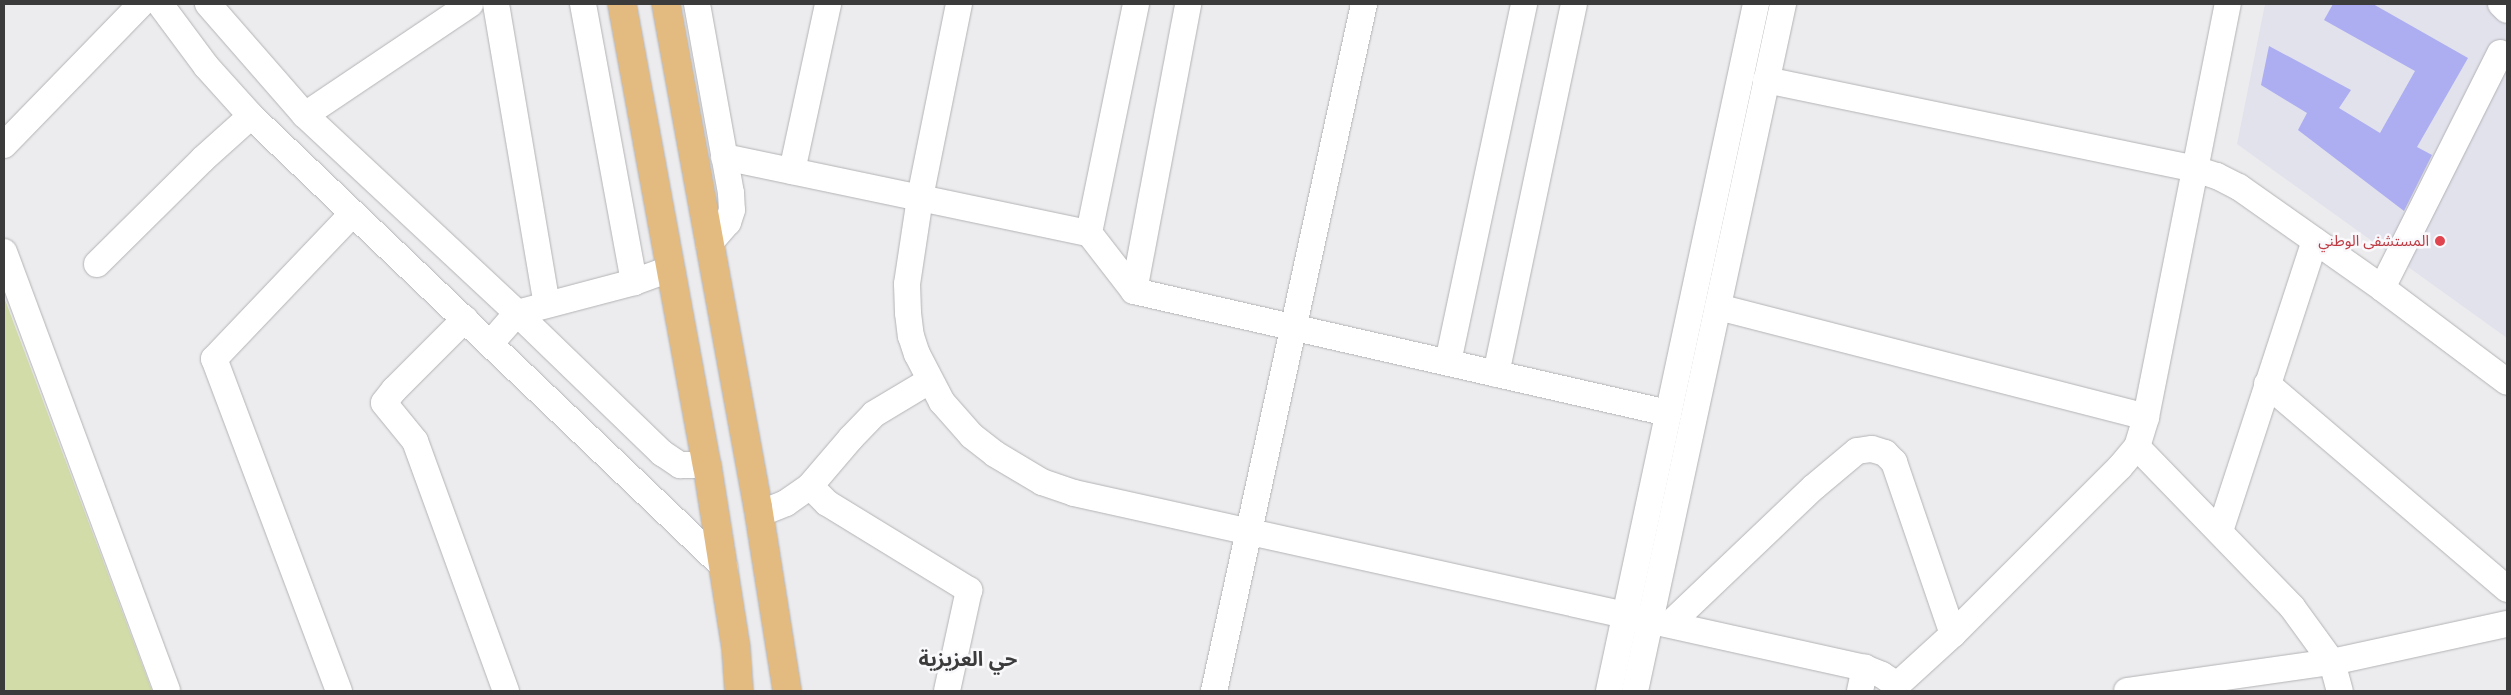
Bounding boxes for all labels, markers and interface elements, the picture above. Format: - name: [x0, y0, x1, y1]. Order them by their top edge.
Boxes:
- place label: المستشفى الوطني: [2318, 232, 2429, 250]
- marker: المستشفى الوطني: [2433, 234, 2447, 248]
- district label: حي العزيزية: [919, 646, 1017, 670]

